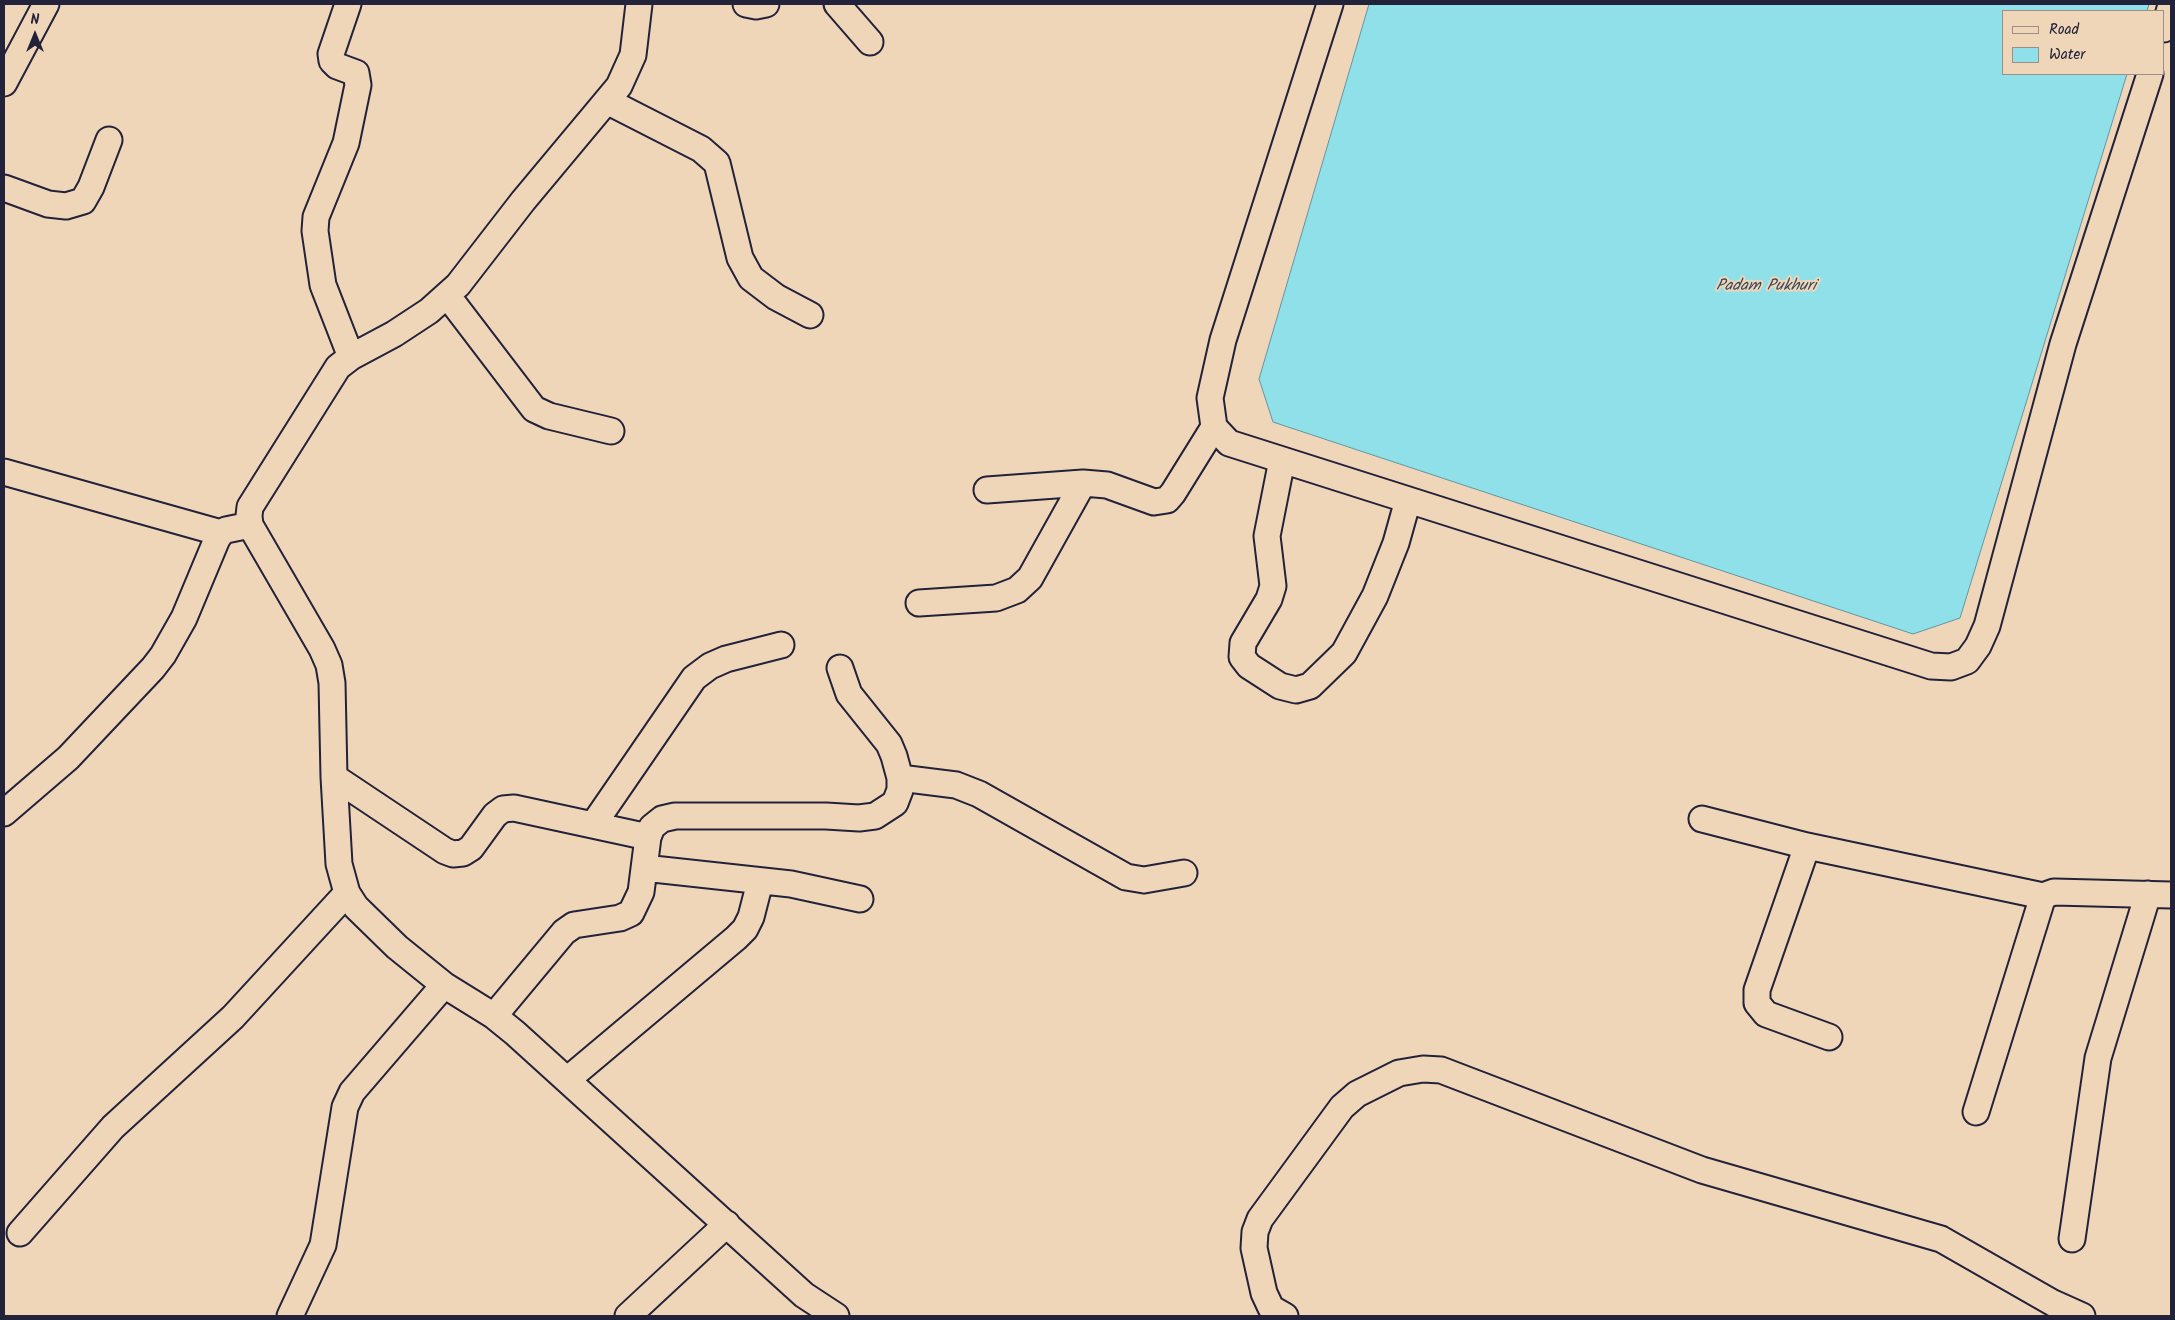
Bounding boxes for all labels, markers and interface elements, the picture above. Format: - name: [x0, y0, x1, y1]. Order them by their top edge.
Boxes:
- text: N: [31, 9, 39, 31]
- north arrow: [10, 10, 60, 60]
- legend: [2002, 10, 2165, 75]
- text: Road: [2049, 18, 2079, 42]
- text: Water: [2049, 43, 2085, 67]
- water label: Padam Pukhuri: [1716, 277, 1816, 297]

